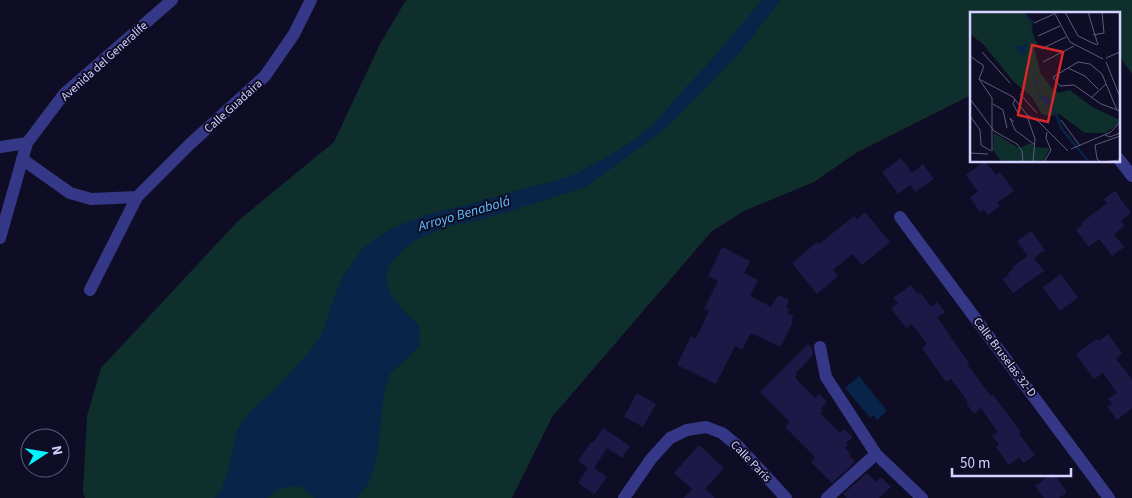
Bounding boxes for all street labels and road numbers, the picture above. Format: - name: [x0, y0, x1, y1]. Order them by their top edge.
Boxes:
- street label: Avenida del Generalife: [57, 18, 152, 105]
- street label: Calle Guadaira: [201, 76, 266, 137]
- street label: Calle Bruselas 32-D: [969, 314, 1040, 401]
- street label: Calle Paris: [727, 437, 775, 486]

